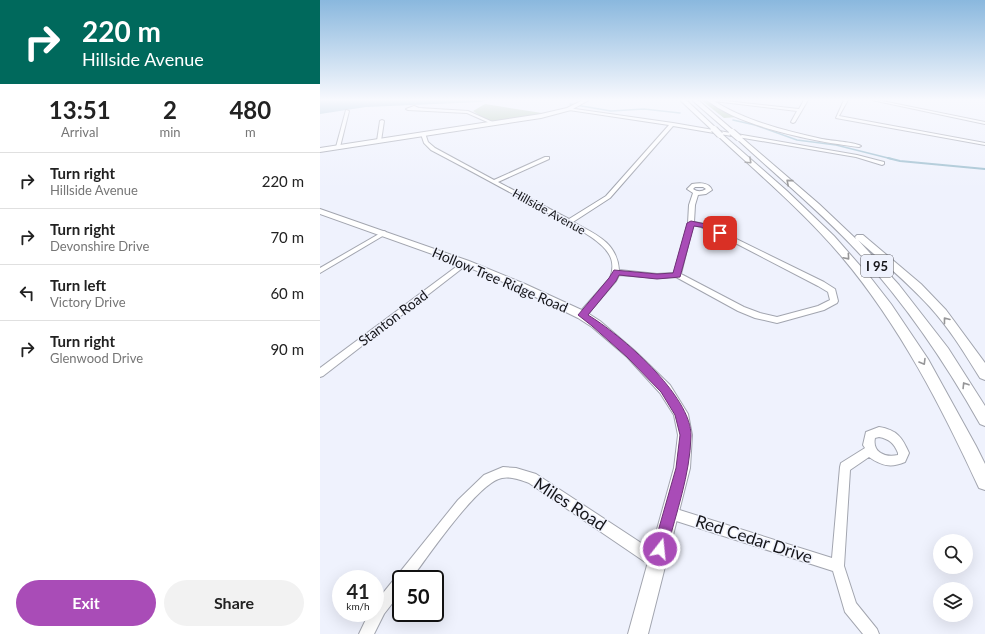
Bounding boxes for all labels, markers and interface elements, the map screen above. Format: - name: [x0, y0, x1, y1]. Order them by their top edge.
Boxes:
- text: 220 m: [82, 14, 161, 48]
- icon: right: [16, 16, 68, 68]
- text: Hillside Avenue: [82, 48, 204, 70]
- text: 13:51: [49, 95, 111, 124]
- text: 2: [163, 95, 177, 124]
- text: 480: [229, 95, 271, 124]
- text: Arrival: [61, 124, 98, 140]
- text: min: [160, 124, 181, 140]
- text: m: [245, 124, 256, 140]
- one-way arrow: [744, 156, 752, 164]
- text: Turn right: [50, 164, 115, 182]
- icon: right: [16, 170, 38, 192]
- text: 220 m: [262, 172, 304, 190]
- one-way arrow: [786, 180, 794, 187]
- text: Hillside Avenue: [50, 182, 138, 198]
- street label: Hillside Avenue: [510, 185, 588, 238]
- pin: [703, 216, 737, 250]
- text: Turn right: [50, 220, 115, 238]
- icon: arrive: [709, 222, 731, 244]
- icon: right: [16, 226, 38, 248]
- text: 70 m: [270, 228, 304, 246]
- text: Devonshire Drive: [50, 238, 149, 254]
- street label: Hollow Tree Ridge Road: [430, 243, 571, 316]
- one-way arrow: [842, 252, 849, 259]
- road number: I 95: [861, 255, 893, 277]
- text: Turn left: [50, 276, 106, 294]
- icon: left: [16, 282, 38, 304]
- text: 60 m: [270, 284, 304, 302]
- street label: Stanton Road: [355, 286, 431, 349]
- text: Victory Drive: [50, 294, 126, 310]
- one-way arrow: [944, 317, 951, 324]
- text: Turn right: [50, 332, 115, 350]
- icon: right: [16, 338, 38, 360]
- text: 90 m: [270, 340, 304, 358]
- text: Glenwood Drive: [50, 350, 143, 366]
- one-way arrow: [918, 358, 925, 365]
- one-way arrow: [962, 382, 970, 389]
- street label: Miles Road: [530, 472, 610, 535]
- street label: Red Cedar Drive: [693, 510, 815, 567]
- position arrow: [639, 528, 681, 570]
- map controls: [933, 534, 973, 622]
- button: search: [933, 534, 973, 574]
- speed limit sign: 50: [392, 570, 444, 622]
- text: 41: [346, 579, 370, 603]
- button: Exit: [16, 580, 156, 626]
- button: Share: [164, 580, 304, 626]
- button: layers: [933, 582, 973, 622]
- text: km/h: [346, 600, 370, 612]

